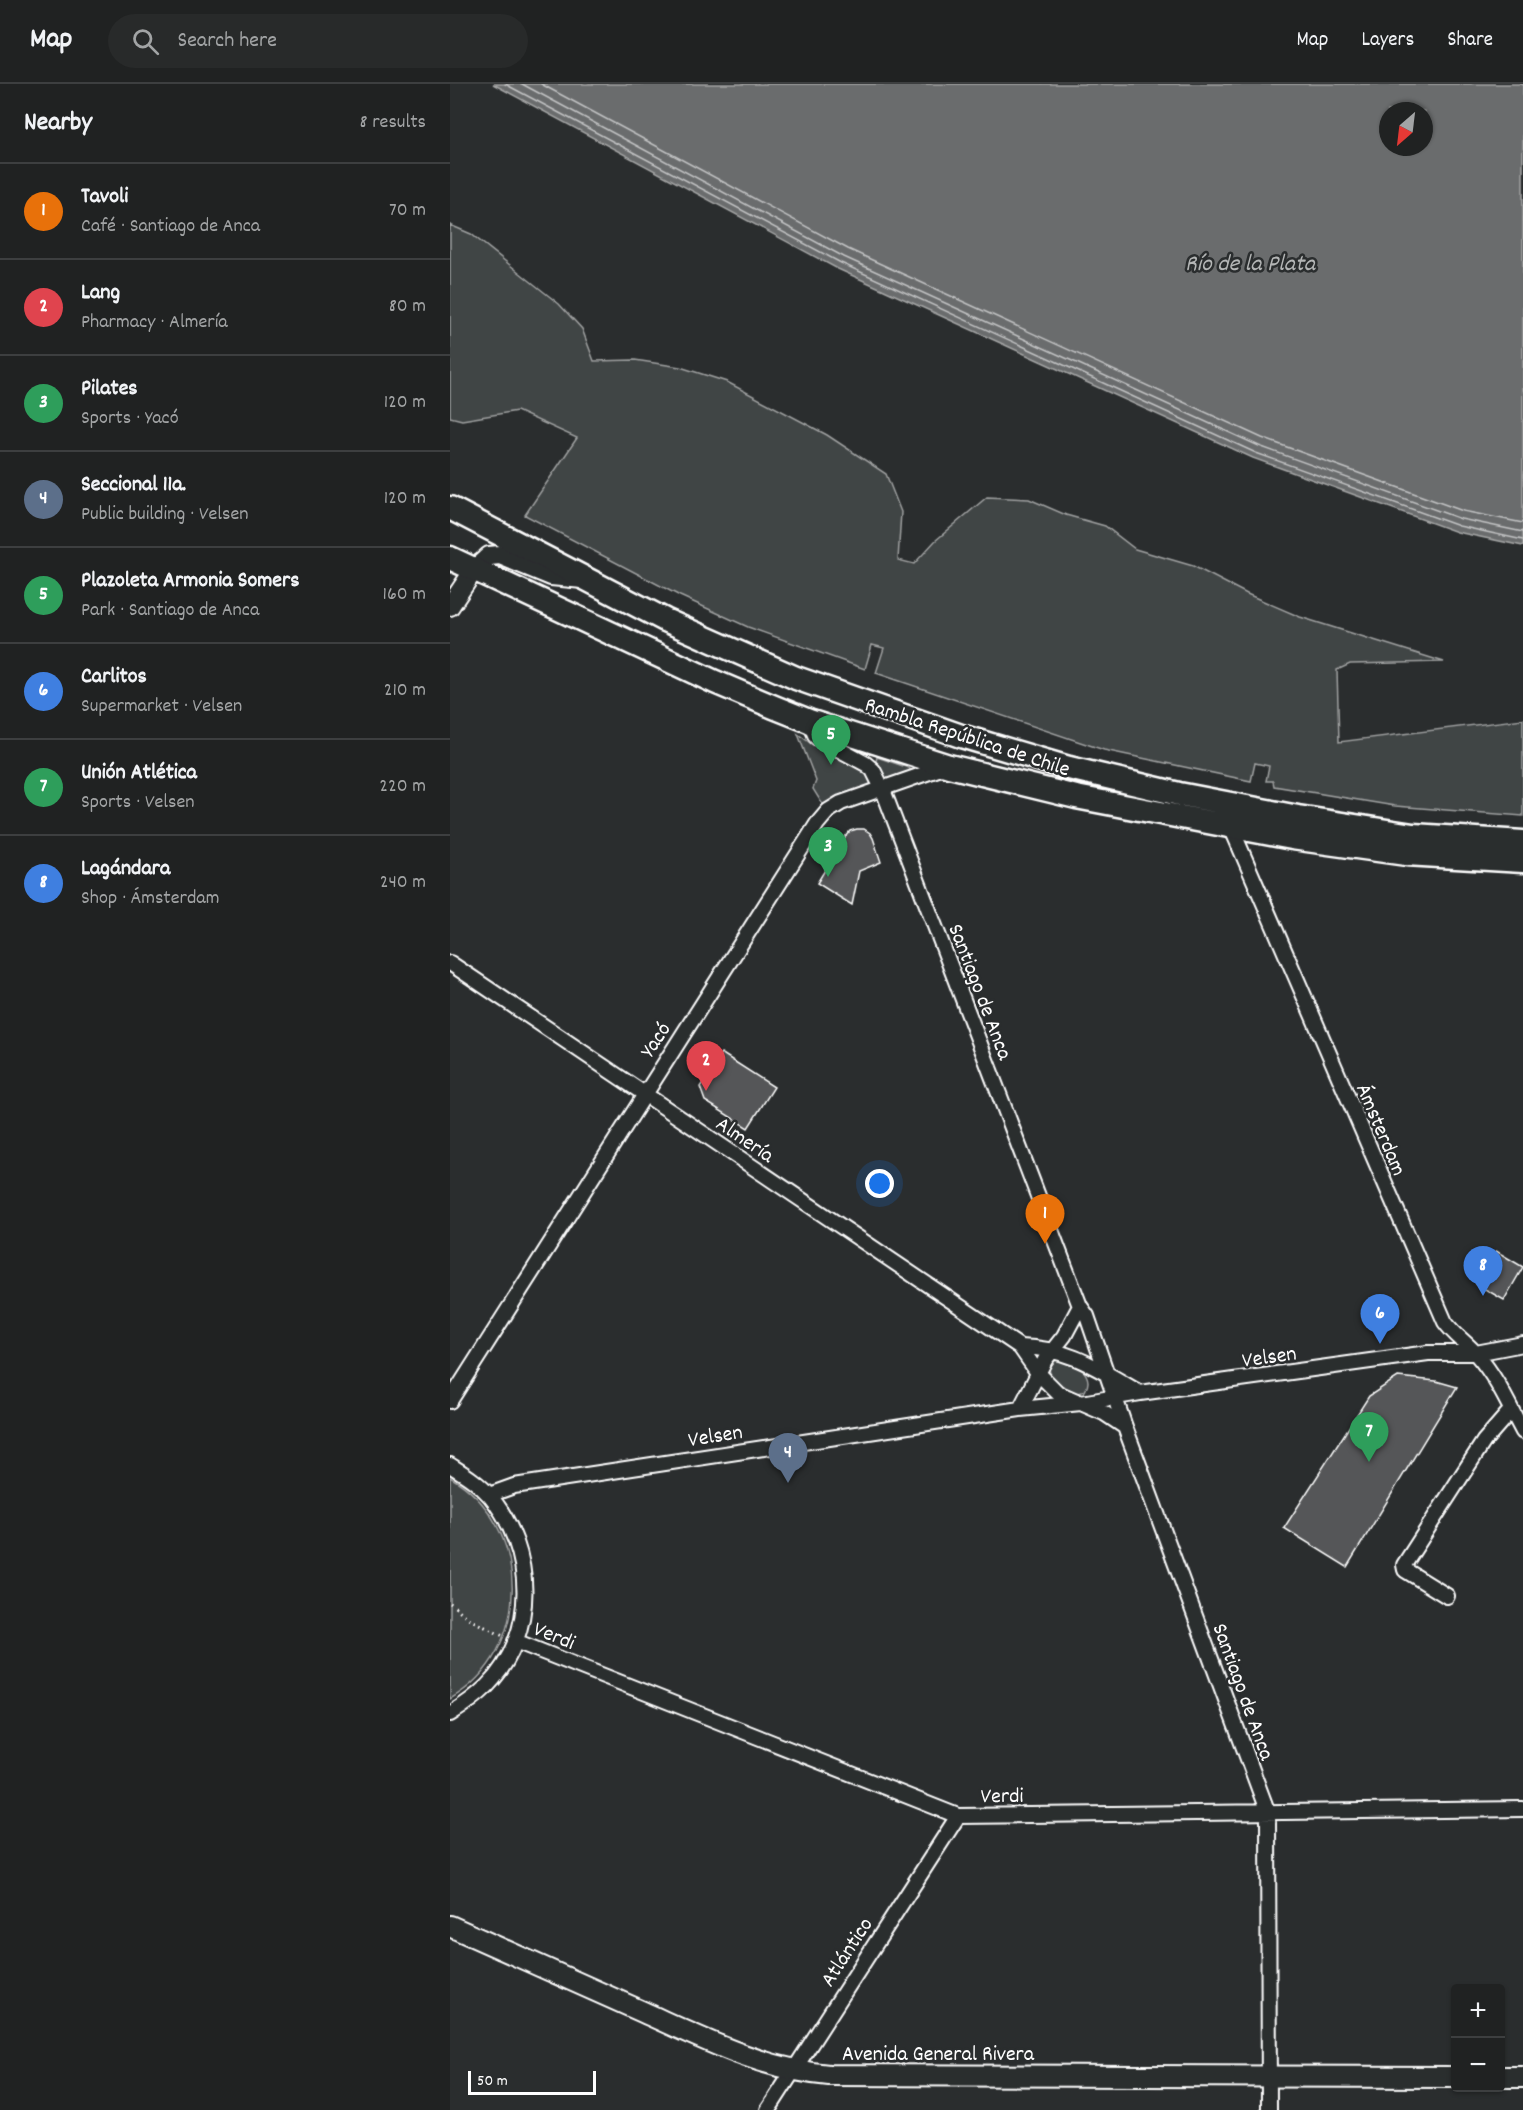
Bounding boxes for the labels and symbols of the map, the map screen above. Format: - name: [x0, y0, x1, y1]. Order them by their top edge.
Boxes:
- north arrow: [1379, 102, 1433, 156]
- water label: Río de la Plata: [1185, 248, 1317, 282]
- street label: Rambla República de Chile: [860, 690, 1074, 786]
- pin: 5: [812, 716, 850, 765]
- pin: 3: [808, 828, 848, 877]
- street label: Santiago de Anca: [939, 920, 1019, 1065]
- street label: Yacó: [634, 1017, 680, 1065]
- pin: 2: [686, 1042, 726, 1091]
- street label: Ámsterdam: [1346, 1079, 1413, 1181]
- street label: Almería: [709, 1110, 780, 1172]
- your location: [865, 1169, 894, 1198]
- pin: 1: [1026, 1194, 1064, 1244]
- pin: 8: [1464, 1246, 1502, 1296]
- pin: 6: [1360, 1294, 1400, 1344]
- street label: Velsen: [1240, 1339, 1299, 1378]
- pin: 7: [1350, 1412, 1388, 1462]
- street label: Velsen: [686, 1418, 745, 1457]
- pin: 4: [768, 1434, 808, 1483]
- street label: Verdi: [528, 1615, 579, 1660]
- street label: Santiago de Anca: [1203, 1619, 1281, 1766]
- street label: Verdi: [980, 1782, 1024, 1813]
- street label: Atlántico: [814, 1912, 882, 1994]
- street label: Avenida General Rivera: [842, 2040, 1035, 2071]
- scale bar: [468, 2068, 596, 2096]

